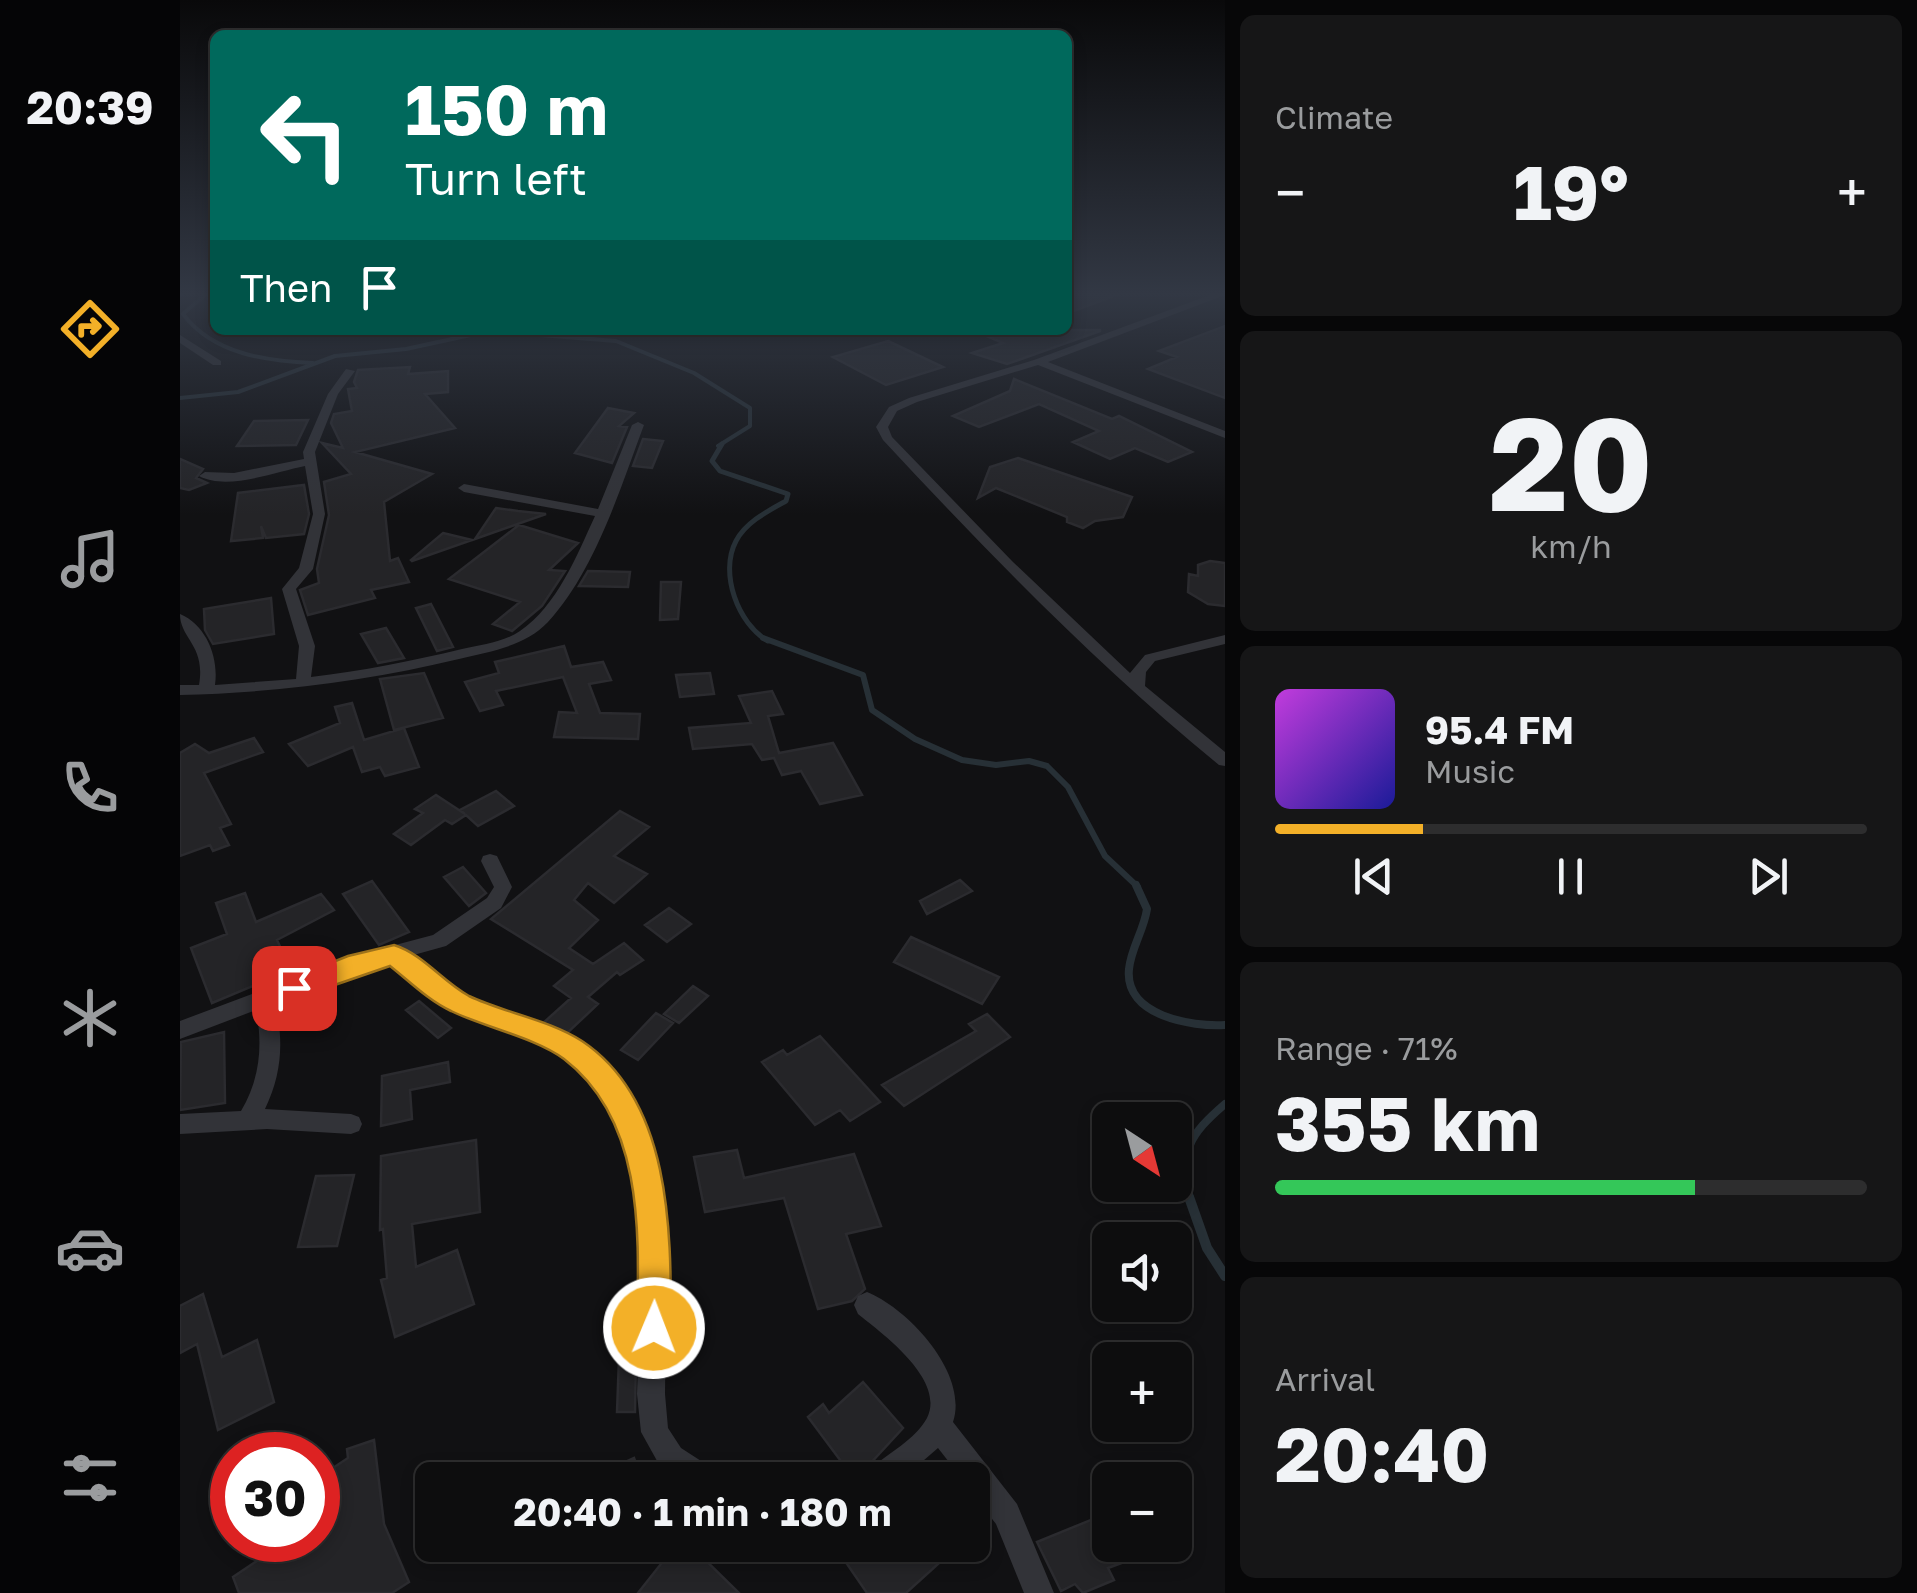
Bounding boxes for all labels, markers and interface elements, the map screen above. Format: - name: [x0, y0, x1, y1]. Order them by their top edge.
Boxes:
- text: 150 m: [405, 66, 608, 150]
- icon: left: [240, 70, 370, 200]
- text: 20:39: [26, 80, 154, 134]
- text: Climate: [1275, 98, 1393, 136]
- text: 19°: [1513, 146, 1629, 237]
- text: Turn left: [405, 151, 587, 205]
- text: −: [1275, 159, 1305, 225]
- text: +: [1837, 159, 1867, 225]
- icon: arrive: [352, 260, 407, 315]
- text: Then: [240, 265, 332, 310]
- icon: directions: [55, 294, 125, 364]
- text: 20: [1489, 384, 1653, 540]
- icon: music: [55, 524, 125, 594]
- text: km/h: [1530, 527, 1612, 565]
- text: 95.4 FM: [1425, 707, 1574, 752]
- text: Music: [1425, 752, 1515, 790]
- icon: phone: [55, 753, 125, 823]
- icon: previous: [1346, 849, 1401, 904]
- icon: pause: [1543, 849, 1598, 904]
- icon: next: [1741, 849, 1796, 904]
- pin: [252, 946, 337, 1031]
- icon: arrive: [267, 961, 322, 1016]
- icon: climate: [55, 983, 125, 1053]
- text: Range · 71%: [1275, 1029, 1457, 1067]
- text: 355 km: [1275, 1077, 1540, 1168]
- north arrow: [1092, 1102, 1192, 1202]
- map controls: [1092, 1102, 1192, 1562]
- icon: car: [55, 1213, 125, 1283]
- button: sound: [1092, 1222, 1192, 1322]
- position arrow: [602, 1276, 706, 1380]
- button: +: [1092, 1342, 1192, 1442]
- text: Arrival: [1275, 1360, 1375, 1398]
- text: 20:40: [1275, 1408, 1489, 1499]
- speed limit sign: 30: [210, 1432, 340, 1562]
- icon: filters: [55, 1443, 125, 1513]
- button: −: [1092, 1462, 1192, 1562]
- text: 20:40 · 1 min · 180 m: [514, 1489, 891, 1534]

